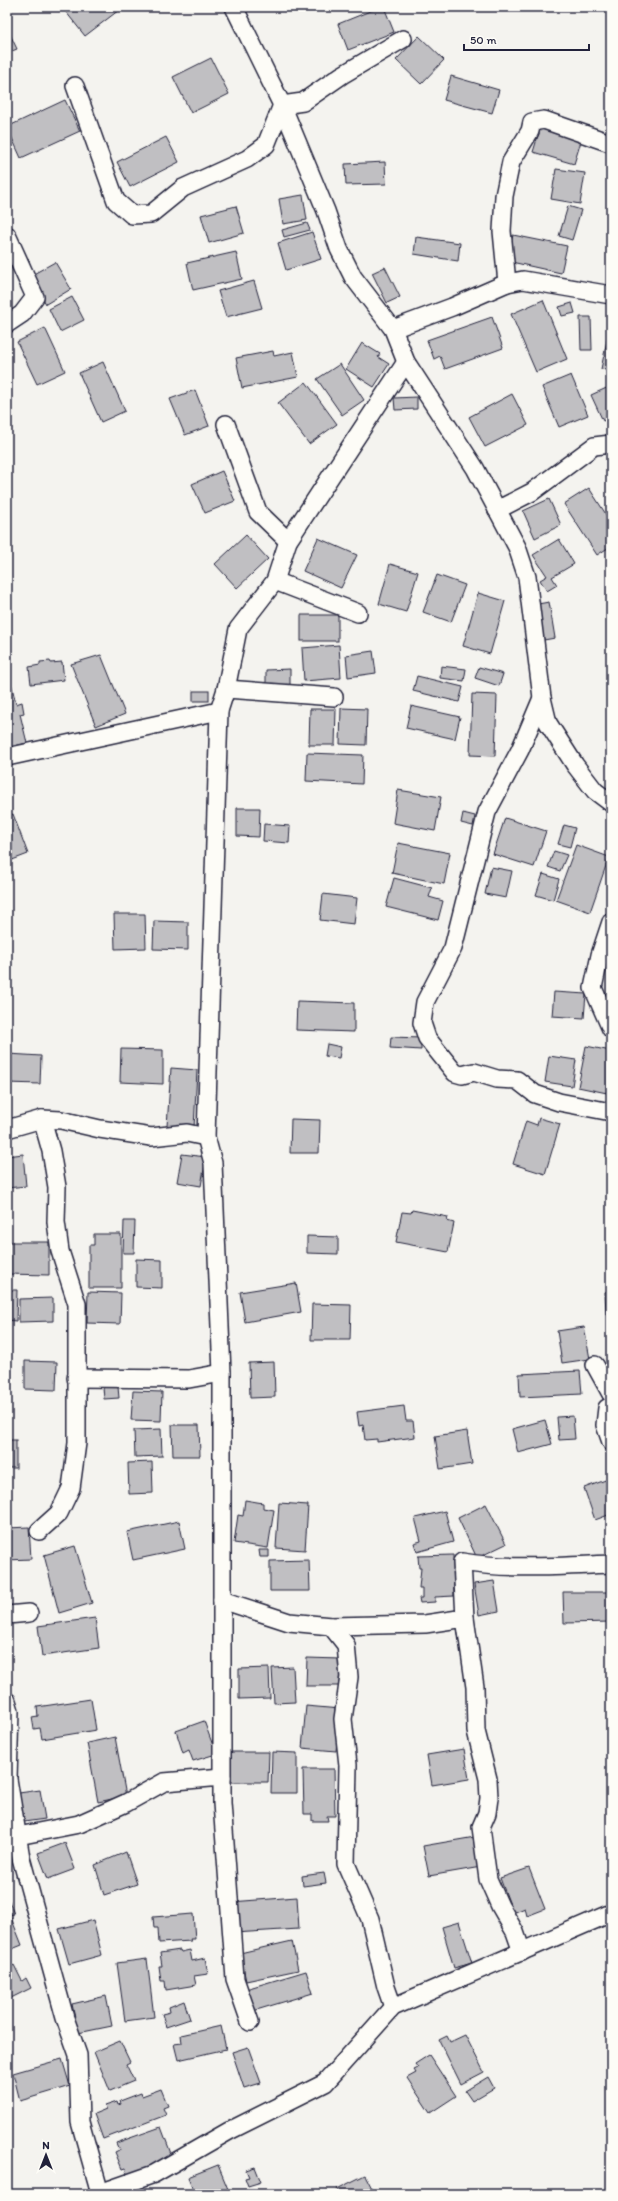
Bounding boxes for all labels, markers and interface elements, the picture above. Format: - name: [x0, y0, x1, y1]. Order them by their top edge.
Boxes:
- scale bar: [464, 26, 589, 52]
- text: 50 m: [470, 33, 496, 47]
- north arrow: [26, 2135, 66, 2175]
- text: N: [42, 2139, 50, 2152]

